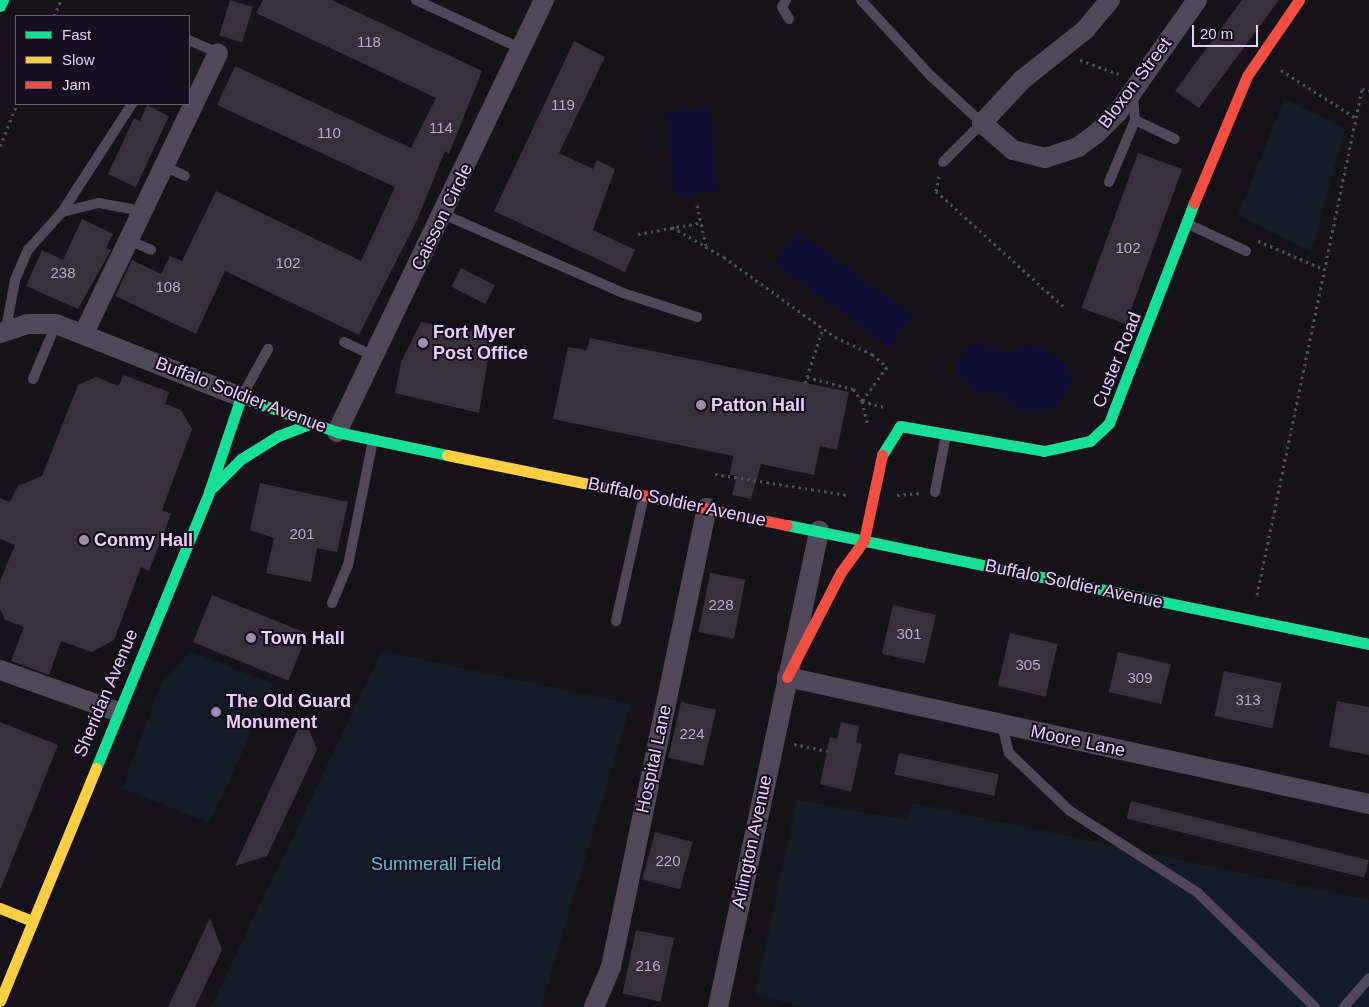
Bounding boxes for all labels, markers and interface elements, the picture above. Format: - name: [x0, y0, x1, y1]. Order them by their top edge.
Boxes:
- legend: [15, 15, 190, 105]
- scale bar: [1194, 15, 1260, 47]
- text: 20 m: [1200, 25, 1233, 42]
- text: Fast: [62, 26, 91, 43]
- house number: 118: [357, 33, 381, 51]
- street label: Bloxon Street: [1094, 33, 1176, 133]
- text: Slow: [62, 51, 95, 68]
- text: Jam: [62, 76, 90, 93]
- house number: 119: [551, 96, 575, 114]
- house number: 114: [429, 119, 453, 137]
- house number: 110: [317, 124, 341, 142]
- street label: Caisson Circle: [407, 160, 477, 274]
- house number: 102: [1115, 239, 1141, 257]
- house number: 102: [275, 254, 301, 272]
- house number: 238: [50, 264, 76, 282]
- house number: 108: [155, 278, 181, 296]
- street label: Custer Road: [1088, 309, 1146, 411]
- place label: Fort Myer Post Office: [433, 322, 528, 364]
- marker: Fort Myer Post Office: [417, 337, 429, 349]
- street label: Buffalo Soldier Avenue: [152, 352, 330, 438]
- place label: Patton Hall: [711, 394, 805, 416]
- marker: Patton Hall: [695, 399, 707, 411]
- street label: Buffalo Soldier Avenue: [586, 472, 768, 532]
- house number: 201: [289, 525, 315, 543]
- place label: Conmy Hall: [94, 529, 193, 551]
- marker: Conmy Hall: [78, 534, 90, 546]
- street label: Buffalo Soldier Avenue: [983, 554, 1165, 614]
- house number: 228: [708, 596, 734, 614]
- street label: Sheridan Avenue: [69, 625, 143, 761]
- house number: 301: [896, 625, 922, 643]
- place label: Town Hall: [261, 627, 345, 649]
- marker: Town Hall: [245, 632, 257, 644]
- house number: 305: [1015, 656, 1041, 674]
- house number: 309: [1127, 669, 1153, 687]
- place label: The Old Guard Monument: [226, 691, 351, 734]
- house number: 313: [1235, 691, 1261, 709]
- street label: Hospital Lane: [632, 703, 676, 815]
- marker: The Old Guard Monument: [210, 706, 222, 718]
- street label: Moore Lane: [1029, 720, 1127, 762]
- house number: 224: [679, 725, 705, 743]
- street label: Arlington Avenue: [727, 773, 777, 911]
- house number: 220: [655, 852, 681, 870]
- park label: Summerall Field: [371, 853, 501, 875]
- house number: 216: [635, 957, 661, 975]

